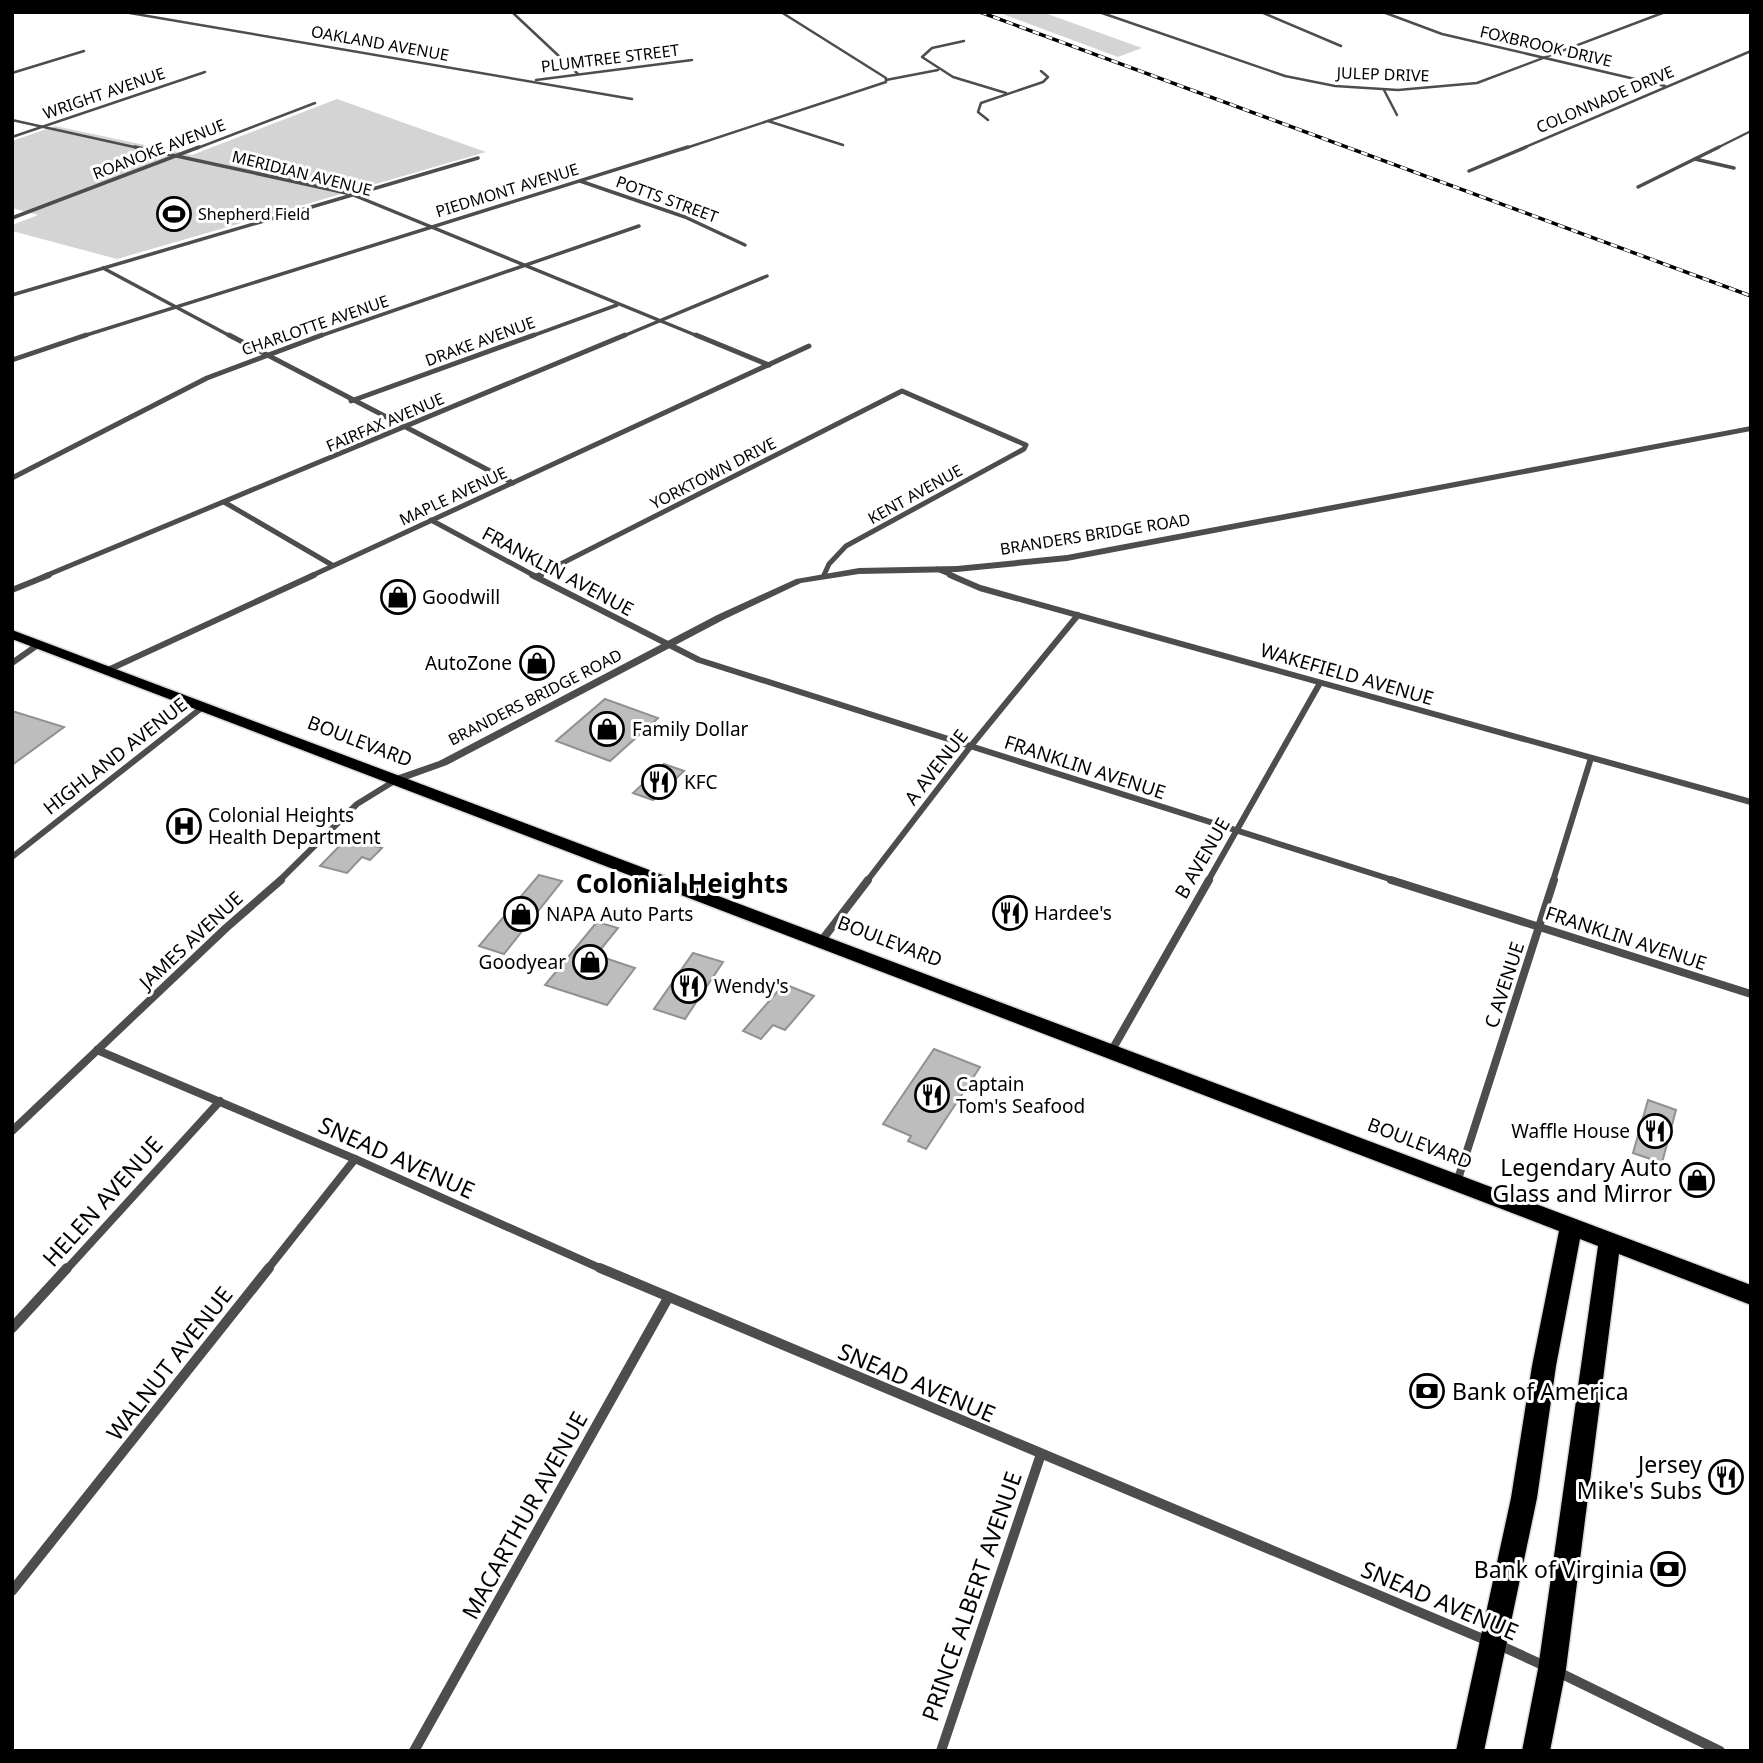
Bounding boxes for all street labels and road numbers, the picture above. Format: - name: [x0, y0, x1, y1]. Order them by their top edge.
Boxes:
- street label: OAKLAND AVENUE: [309, 20, 451, 66]
- street label: FOXBROOK DRIVE: [1478, 20, 1614, 72]
- street label: PLUMTREE STREET: [540, 39, 681, 77]
- street label: COLONNADE DRIVE: [1533, 60, 1677, 138]
- street label: JULEP DRIVE: [1334, 61, 1430, 87]
- street label: WRIGHT AVENUE: [40, 62, 168, 124]
- street label: ROANOKE AVENUE: [89, 113, 229, 185]
- street label: MERIDIAN AVENUE: [230, 145, 374, 201]
- street label: PIEDMONT AVENUE: [433, 158, 581, 222]
- street label: POTTS STREET: [613, 170, 721, 228]
- street label: CHARLOTTE AVENUE: [239, 289, 391, 361]
- street label: DRAKE AVENUE: [422, 311, 538, 371]
- street label: FAIRFAX AVENUE: [323, 387, 447, 457]
- street label: YORKTOWN DRIVE: [646, 432, 780, 514]
- street label: KENT AVENUE: [864, 459, 966, 529]
- street label: MAPLE AVENUE: [395, 461, 511, 531]
- street label: BRANDERS BRIDGE ROAD: [998, 508, 1192, 560]
- street label: FRANKLIN AVENUE: [478, 520, 638, 622]
- street label: WAKEFIELD AVENUE: [1257, 637, 1437, 711]
- street label: BRANDERS BRIDGE ROAD: [444, 644, 626, 750]
- street label: HIGHLAND AVENUE: [38, 692, 192, 820]
- street label: BOULEVARD: [304, 709, 416, 773]
- street label: A AVENUE: [898, 724, 974, 810]
- street label: FRANKLIN AVENUE: [1001, 729, 1169, 805]
- street label: B AVENUE: [1168, 813, 1236, 903]
- street label: JAMES AVENUE: [132, 885, 248, 996]
- street label: FRANKLIN AVENUE: [1542, 900, 1710, 976]
- street label: BOULEVARD: [834, 909, 946, 973]
- street label: C AVENUE: [1478, 939, 1530, 1031]
- street label: SNEAD AVENUE: [314, 1108, 480, 1206]
- street label: BOULEVARD: [1364, 1111, 1476, 1175]
- street label: HELEN AVENUE: [35, 1129, 169, 1273]
- street label: WALNUT AVENUE: [99, 1279, 239, 1447]
- street label: SNEAD AVENUE: [834, 1334, 1000, 1430]
- street label: MACARTHUR AVENUE: [454, 1405, 594, 1625]
- street label: PRINCE ALBERT AVENUE: [913, 1467, 1029, 1725]
- street label: SNEAD AVENUE: [1357, 1552, 1523, 1648]

